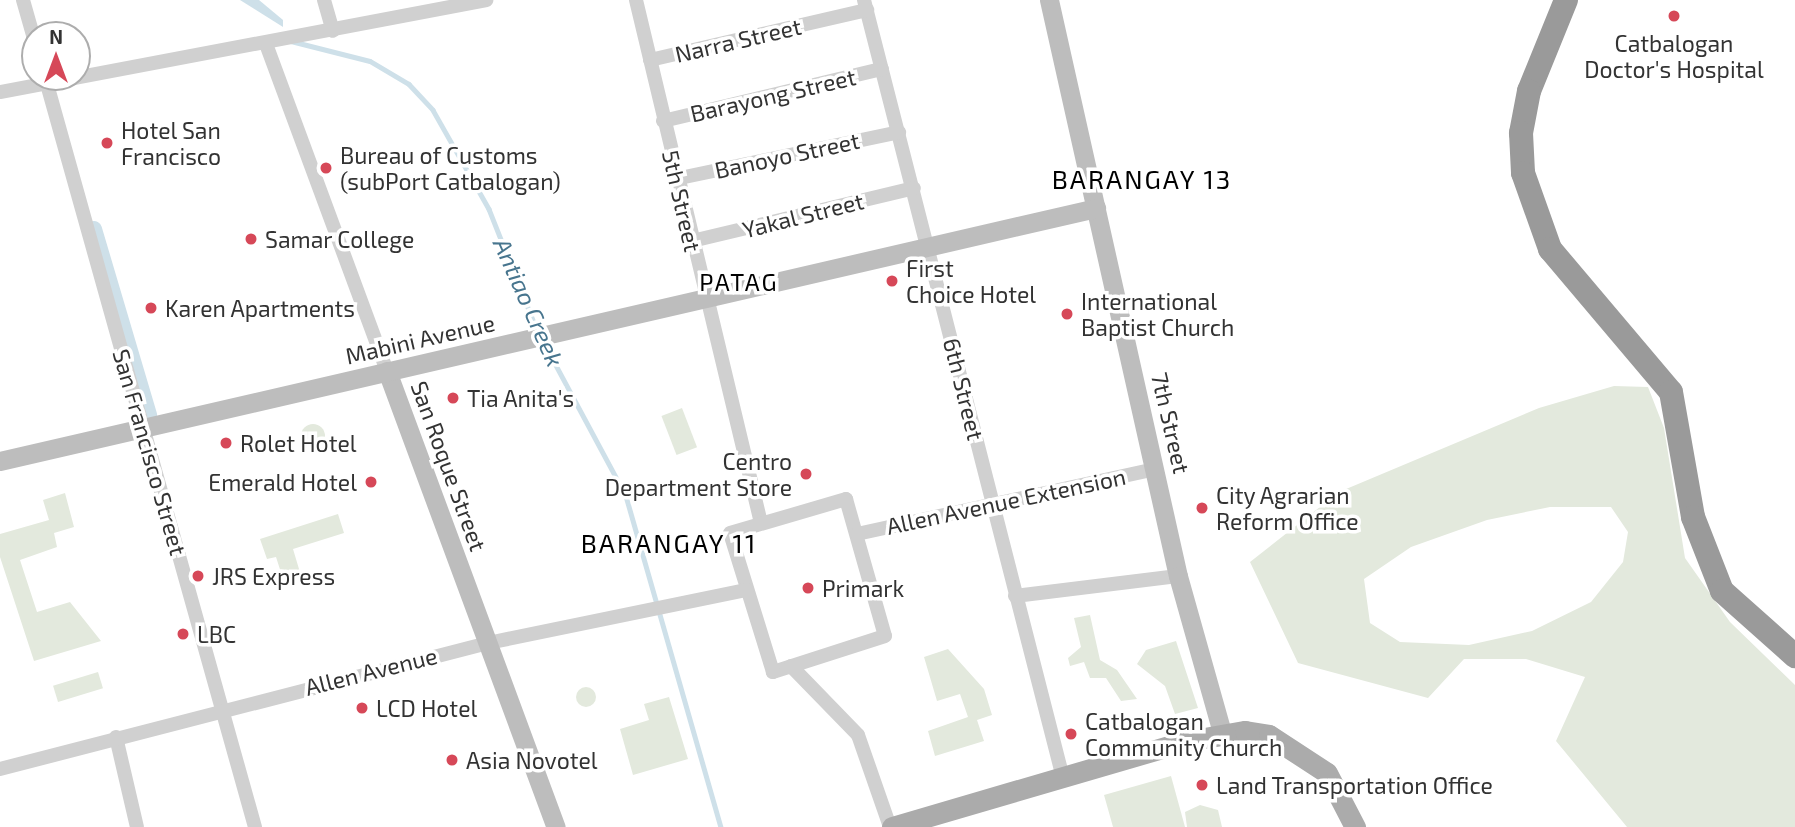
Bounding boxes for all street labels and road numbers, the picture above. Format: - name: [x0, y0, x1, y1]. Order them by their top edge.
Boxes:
- street label: Narra Street: [672, 12, 804, 68]
- street label: Barayong Street: [688, 63, 858, 127]
- street label: Banoyo Street: [712, 126, 862, 184]
- street label: 5th Street: [657, 147, 707, 255]
- street label: Yakal Street: [739, 187, 867, 243]
- street label: Mabini Avenue: [342, 308, 498, 370]
- street label: 6th Street: [938, 335, 990, 443]
- street label: San Francisco Street: [107, 346, 193, 558]
- street label: 7th Street: [1146, 370, 1196, 476]
- street label: San Roque Street: [405, 377, 493, 555]
- street label: Allen Avenue Extension: [884, 462, 1128, 540]
- street label: Allen Avenue: [302, 641, 440, 701]

